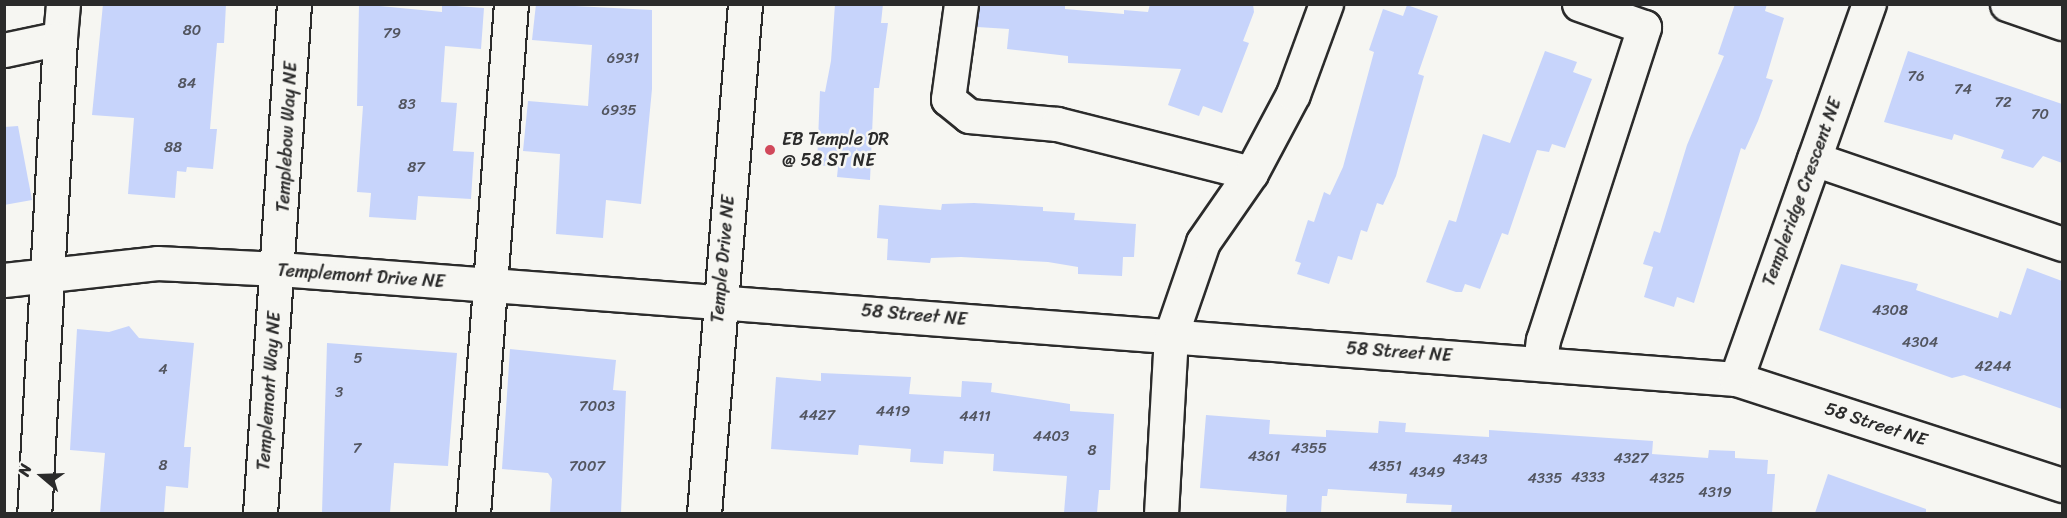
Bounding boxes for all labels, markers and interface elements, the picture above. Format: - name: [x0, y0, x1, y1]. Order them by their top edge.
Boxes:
- house number: 80: [183, 22, 201, 40]
- house number: 79: [383, 25, 401, 43]
- house number: 6931: [607, 50, 639, 68]
- street label: Templebow Way NE: [272, 61, 302, 213]
- house number: 76: [1907, 68, 1925, 86]
- house number: 84: [178, 75, 196, 93]
- house number: 74: [1954, 81, 1972, 99]
- house number: 72: [1994, 94, 2012, 112]
- street label: Templeridge Crescent NE: [1758, 95, 1846, 289]
- house number: 83: [398, 96, 416, 114]
- house number: 6935: [601, 102, 637, 120]
- house number: 70: [2031, 106, 2049, 124]
- place label: EB Temple DR @ 58 ST NE: [782, 129, 890, 172]
- house number: 88: [164, 139, 182, 157]
- marker: EB Temple DR @ 58 ST NE: [763, 143, 777, 157]
- house number: 87: [407, 159, 425, 177]
- street label: Temple Drive NE: [707, 194, 739, 324]
- street label: Templemont Drive NE: [277, 259, 445, 293]
- street label: 58 Street NE: [860, 300, 968, 330]
- house number: 4308: [1872, 302, 1908, 320]
- street label: Templemont Way NE: [253, 311, 285, 471]
- house number: 4304: [1902, 334, 1938, 352]
- street label: 58 Street NE: [1345, 338, 1453, 366]
- house number: 5: [353, 350, 363, 368]
- house number: 4244: [1975, 358, 2011, 376]
- house number: 4: [158, 361, 168, 379]
- house number: 3: [335, 384, 343, 402]
- street label: 58 Street NE: [1822, 397, 1930, 451]
- house number: 7003: [579, 398, 615, 416]
- house number: 4419: [876, 403, 910, 421]
- house number: 4427: [799, 407, 835, 425]
- house number: 4411: [959, 408, 991, 426]
- house number: 4403: [1033, 428, 1069, 446]
- house number: 7: [353, 440, 361, 458]
- house number: 4355: [1291, 440, 1327, 458]
- house number: 8: [1087, 442, 1097, 460]
- north arrow: [12, 446, 72, 506]
- house number: 4361: [1248, 448, 1280, 466]
- house number: 4327: [1614, 450, 1648, 468]
- house number: 4343: [1452, 451, 1488, 469]
- house number: 8: [158, 457, 168, 475]
- house number: 7007: [569, 458, 605, 476]
- house number: 4351: [1368, 458, 1402, 476]
- text: N: [9, 460, 40, 480]
- house number: 4349: [1409, 464, 1445, 482]
- house number: 4333: [1571, 469, 1605, 487]
- house number: 4335: [1527, 470, 1563, 488]
- house number: 4325: [1649, 470, 1685, 488]
- house number: 4319: [1698, 484, 1732, 502]

